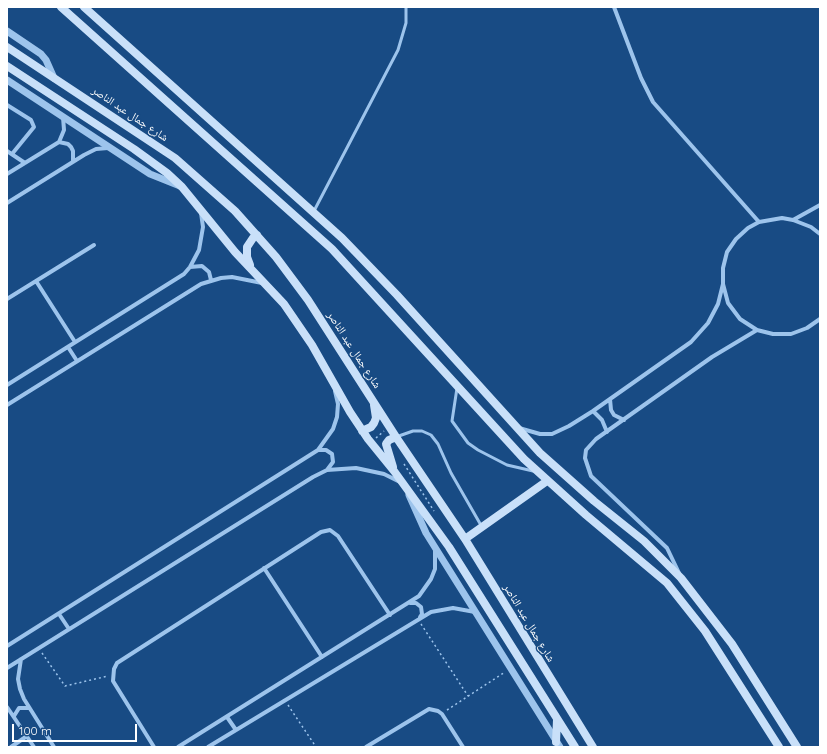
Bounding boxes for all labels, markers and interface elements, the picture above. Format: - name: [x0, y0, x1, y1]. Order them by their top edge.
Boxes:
- street label: شارع جمال عبد الناصر: [89, 84, 171, 144]
- street label: شارع جمال عبد الناصر: [324, 309, 384, 391]
- street label: شارع جمال عبد الناصر: [500, 582, 558, 664]
- scale bar: [14, 716, 139, 742]
- text: 100 m: [19, 723, 52, 738]

